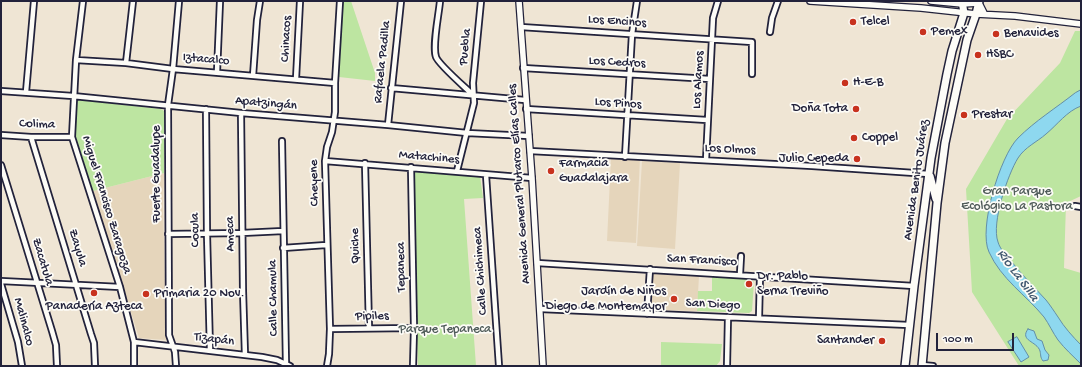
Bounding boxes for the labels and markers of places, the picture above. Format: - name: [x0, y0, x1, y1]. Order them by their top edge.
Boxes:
- place label: Telcel: [861, 14, 890, 30]
- marker: Telcel: [848, 17, 858, 27]
- place label: Pemex: [931, 24, 968, 40]
- place label: Benavides: [1004, 26, 1058, 42]
- marker: Pemex: [918, 27, 928, 37]
- marker: Benavides: [991, 29, 1001, 39]
- place label: HSBC: [986, 47, 1013, 63]
- marker: HSBC: [973, 50, 983, 60]
- place label: H-E-B: [853, 75, 883, 91]
- marker: H-E-B: [840, 78, 850, 88]
- place label: Doña Tota: [792, 101, 848, 117]
- marker: Doña Tota: [851, 104, 861, 114]
- place label: Prestar: [972, 107, 1012, 123]
- marker: Prestar: [959, 110, 969, 120]
- place label: Coppel: [862, 130, 898, 146]
- marker: Coppel: [849, 133, 859, 143]
- place label: Julio Cepeda: [779, 151, 849, 167]
- marker: Julio Cepeda: [852, 154, 862, 164]
- place label: Farmacia Guadalajara: [559, 156, 628, 187]
- marker: Farmacia Guadalajara: [546, 166, 556, 176]
- place label: Dr. Pablo Serna Treviño: [757, 269, 829, 300]
- marker: Dr. Pablo Serna Treviño: [744, 279, 754, 289]
- place label: Jardín de Niños Diego de Montemayor: [545, 284, 666, 315]
- place label: Primaria 20 Nov.: [154, 286, 245, 302]
- marker: Panadería Azteca: [89, 288, 99, 298]
- marker: Primaria 20 Nov.: [141, 289, 151, 299]
- marker: Jardín de Niños Diego de Montemayor: [669, 294, 679, 304]
- place label: Panadería Azteca: [46, 299, 142, 315]
- place label: Santander: [817, 333, 874, 349]
- marker: Santander: [877, 336, 887, 346]

